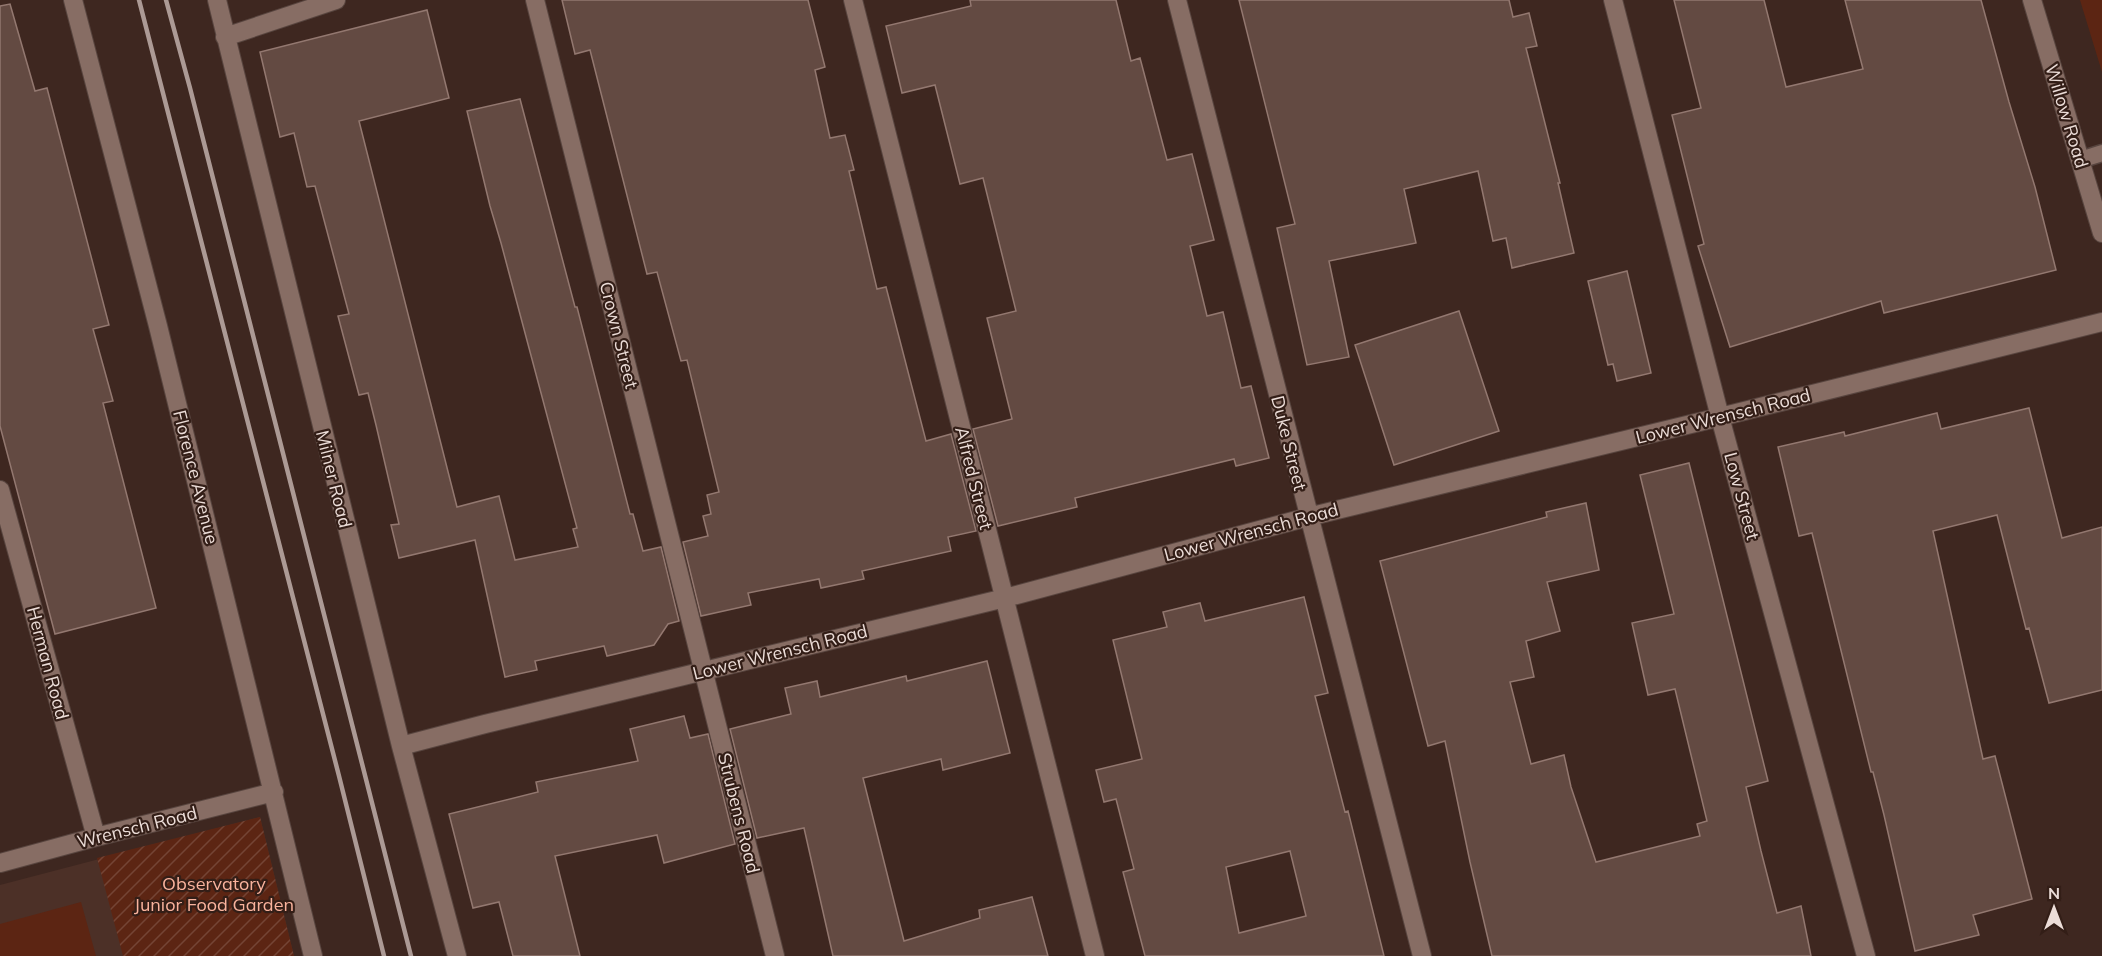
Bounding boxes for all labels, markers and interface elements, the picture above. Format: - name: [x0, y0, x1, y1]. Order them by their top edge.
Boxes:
- street label: Willow Road: [2040, 61, 2094, 171]
- street label: Crown Street: [595, 279, 643, 391]
- street label: Lower Wrensch Road: [1633, 383, 1813, 449]
- street label: Duke Street: [1266, 393, 1312, 493]
- street label: Florence Avenue: [168, 408, 224, 546]
- street label: Alfred Street: [950, 424, 998, 532]
- street label: Milner Road: [311, 428, 357, 530]
- street label: Low Street: [1719, 450, 1765, 542]
- street label: Lower Wrensch Road: [1161, 498, 1341, 566]
- street label: Herman Road: [22, 604, 74, 722]
- street label: Lower Wrensch Road: [690, 619, 870, 685]
- street label: Strubens Road: [713, 750, 765, 876]
- street label: Wrensch Road: [75, 801, 199, 853]
- park label: Observatory Junior Food Garden: [134, 872, 294, 916]
- north arrow: [2024, 878, 2084, 938]
- text: N: [2048, 883, 2060, 903]

